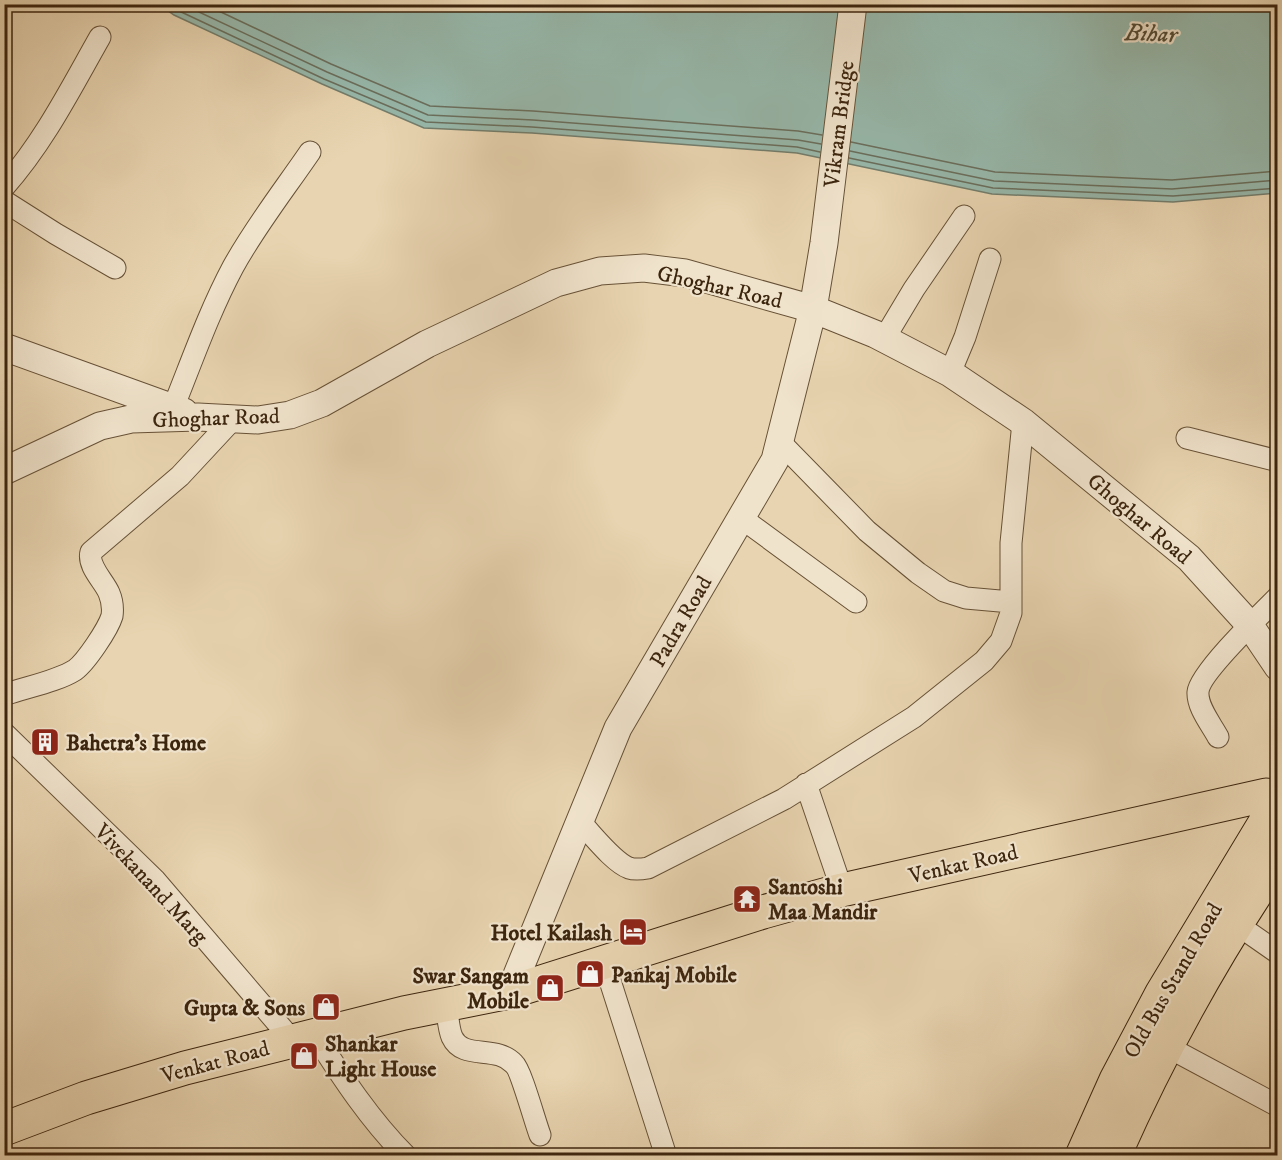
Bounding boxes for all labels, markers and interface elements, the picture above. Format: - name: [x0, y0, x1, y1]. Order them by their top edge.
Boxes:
- water label: Bihar: [1123, 18, 1180, 50]
- street label: Vikram Bridge: [818, 59, 861, 190]
- street label: Ghoghar Road: [654, 260, 785, 315]
- street label: Ghoghar Road: [152, 403, 280, 434]
- street label: Ghoghar Road: [1081, 468, 1197, 571]
- street label: Padra Road: [644, 571, 718, 672]
- building icon: Bahetra's Home: [29, 726, 61, 758]
- place label: Bahetra's Home: [66, 730, 206, 757]
- street label: Vivekanand Marg: [88, 818, 214, 950]
- street label: Venkat Road: [905, 839, 1020, 890]
- place label: Santoshi Maa Mandir: [768, 874, 878, 926]
- temple icon: Santoshi Maa Mandir: [731, 883, 763, 915]
- street label: Old Bus Stand Road: [1118, 898, 1229, 1063]
- hotel icon: Hotel Kailash: [617, 916, 649, 948]
- place label: Hotel Kailash: [490, 920, 612, 947]
- shop icon: Pankaj Mobile: [574, 958, 606, 990]
- place label: Pankaj Mobile: [611, 962, 737, 990]
- place label: Swar Sangam Mobile: [412, 963, 529, 1015]
- shop icon: Swar Sangam Mobile: [534, 972, 566, 1004]
- shop icon: Gupta & Sons: [310, 991, 342, 1023]
- place label: Gupta & Sons: [184, 995, 306, 1022]
- place label: Shankar Light House: [325, 1031, 436, 1083]
- street label: Venkat Road: [157, 1035, 272, 1090]
- shop icon: Shankar Light House: [288, 1040, 320, 1072]

